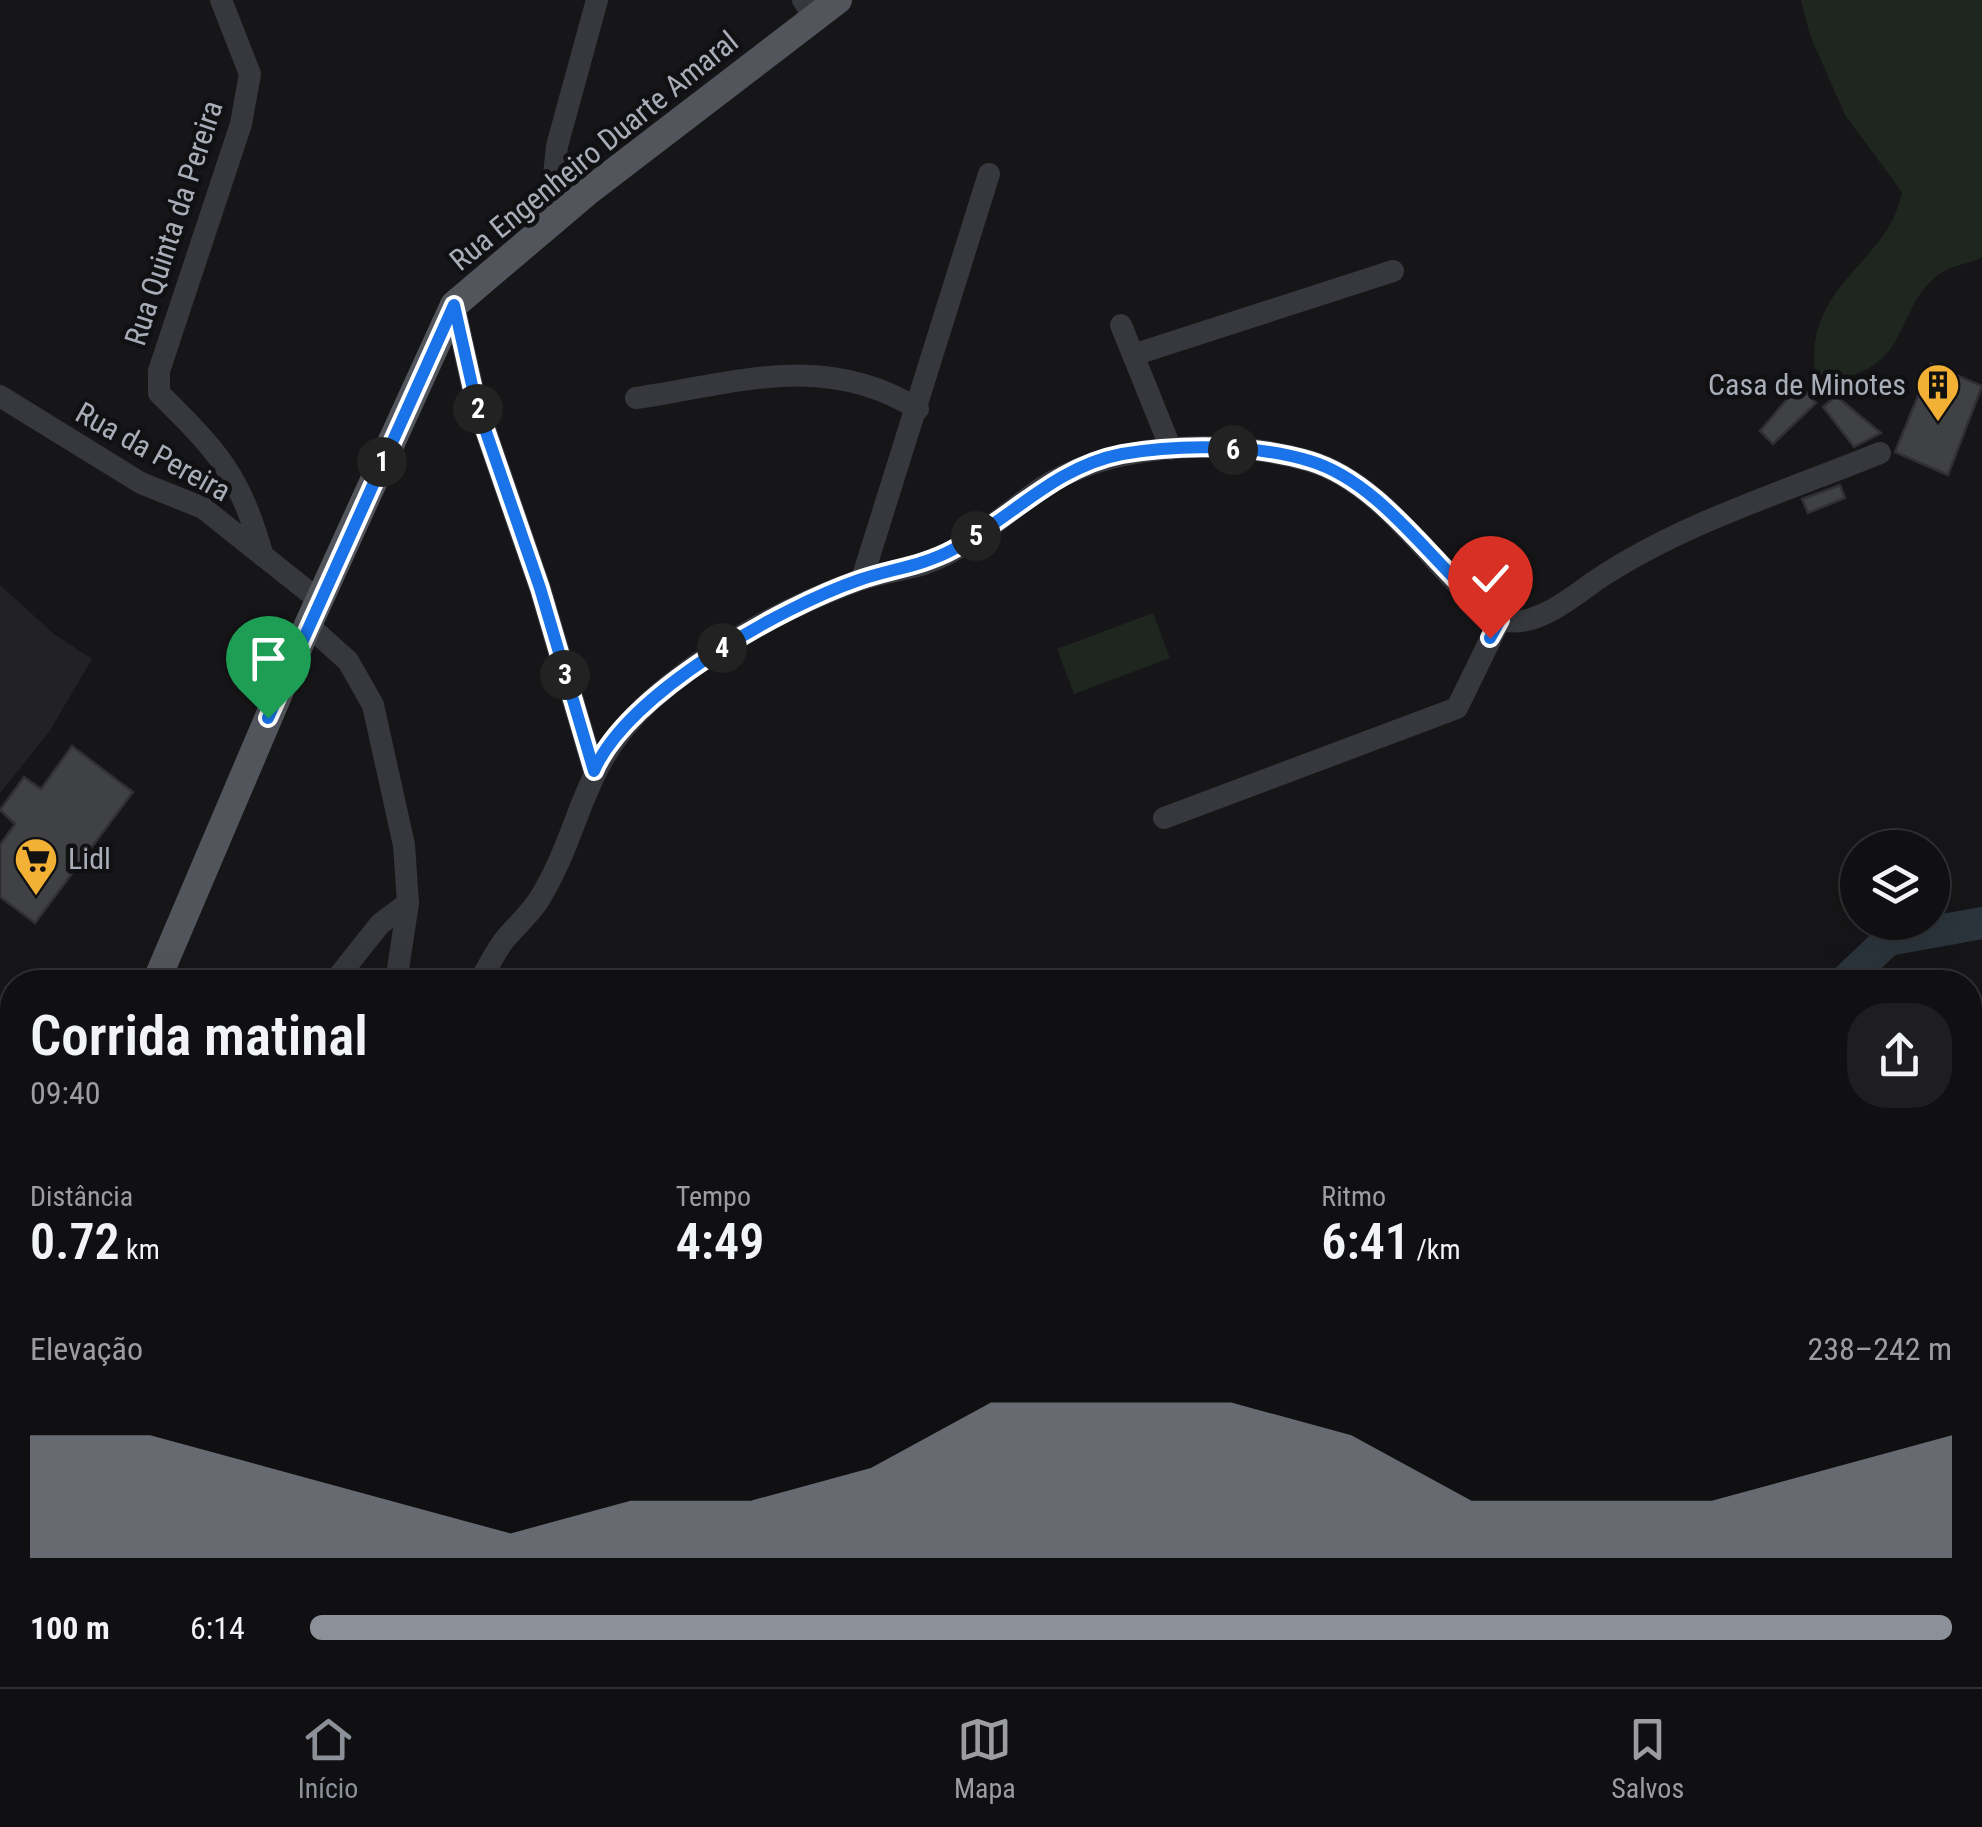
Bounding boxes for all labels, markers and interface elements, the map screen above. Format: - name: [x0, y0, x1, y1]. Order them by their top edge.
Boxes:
- street label: Rua Engenheiro Duarte Amaral: [443, 24, 745, 278]
- street label: Rua Quinta da Pereira: [117, 96, 230, 350]
- building icon: Casa de Minotes: [1915, 362, 1961, 423]
- place label: Casa de Minotes: [1708, 367, 1906, 402]
- pin: 2: [453, 384, 503, 434]
- text: 2: [471, 392, 485, 425]
- street label: Rua da Pereira: [70, 395, 237, 508]
- pin: 6: [1208, 425, 1258, 475]
- text: 6: [1226, 433, 1240, 466]
- pin: 1: [357, 437, 407, 487]
- text: 1: [375, 445, 389, 478]
- pin: 5: [951, 511, 1001, 561]
- text: 5: [969, 519, 983, 552]
- pin: [1448, 536, 1533, 639]
- icon: check: [1463, 551, 1518, 606]
- pin: [226, 616, 311, 719]
- pin: 4: [697, 623, 747, 673]
- icon: arrive: [241, 631, 296, 686]
- text: 4: [715, 631, 729, 664]
- pin: 3: [540, 650, 590, 700]
- text: 3: [558, 658, 572, 691]
- map controls: [1840, 830, 1950, 940]
- button: layers: [1840, 830, 1950, 940]
- supermarket icon: Lidl: [13, 836, 59, 897]
- place label: Lidl: [68, 841, 111, 876]
- button: share: [1847, 1003, 1952, 1108]
- text: Corrida matinal: [30, 1004, 368, 1068]
- text: 09:40: [30, 1074, 101, 1112]
- text: Distância: [30, 1180, 133, 1213]
- text: Tempo: [676, 1180, 751, 1213]
- text: Ritmo: [1321, 1180, 1386, 1213]
- text: 0.72: [30, 1213, 120, 1271]
- text: 4:49: [676, 1213, 764, 1271]
- text: 6:41: [1321, 1213, 1410, 1271]
- text: km: [120, 1233, 160, 1266]
- text: /km: [1410, 1233, 1461, 1266]
- text: Elevação: [30, 1330, 143, 1368]
- text: 238–242 m: [1807, 1330, 1952, 1368]
- text: 100 m: [30, 1609, 110, 1647]
- text: 6:14: [190, 1609, 245, 1647]
- tab: Início: [298, 1712, 358, 1805]
- tab: Mapa: [954, 1712, 1016, 1805]
- tab: Salvos: [1611, 1712, 1684, 1805]

